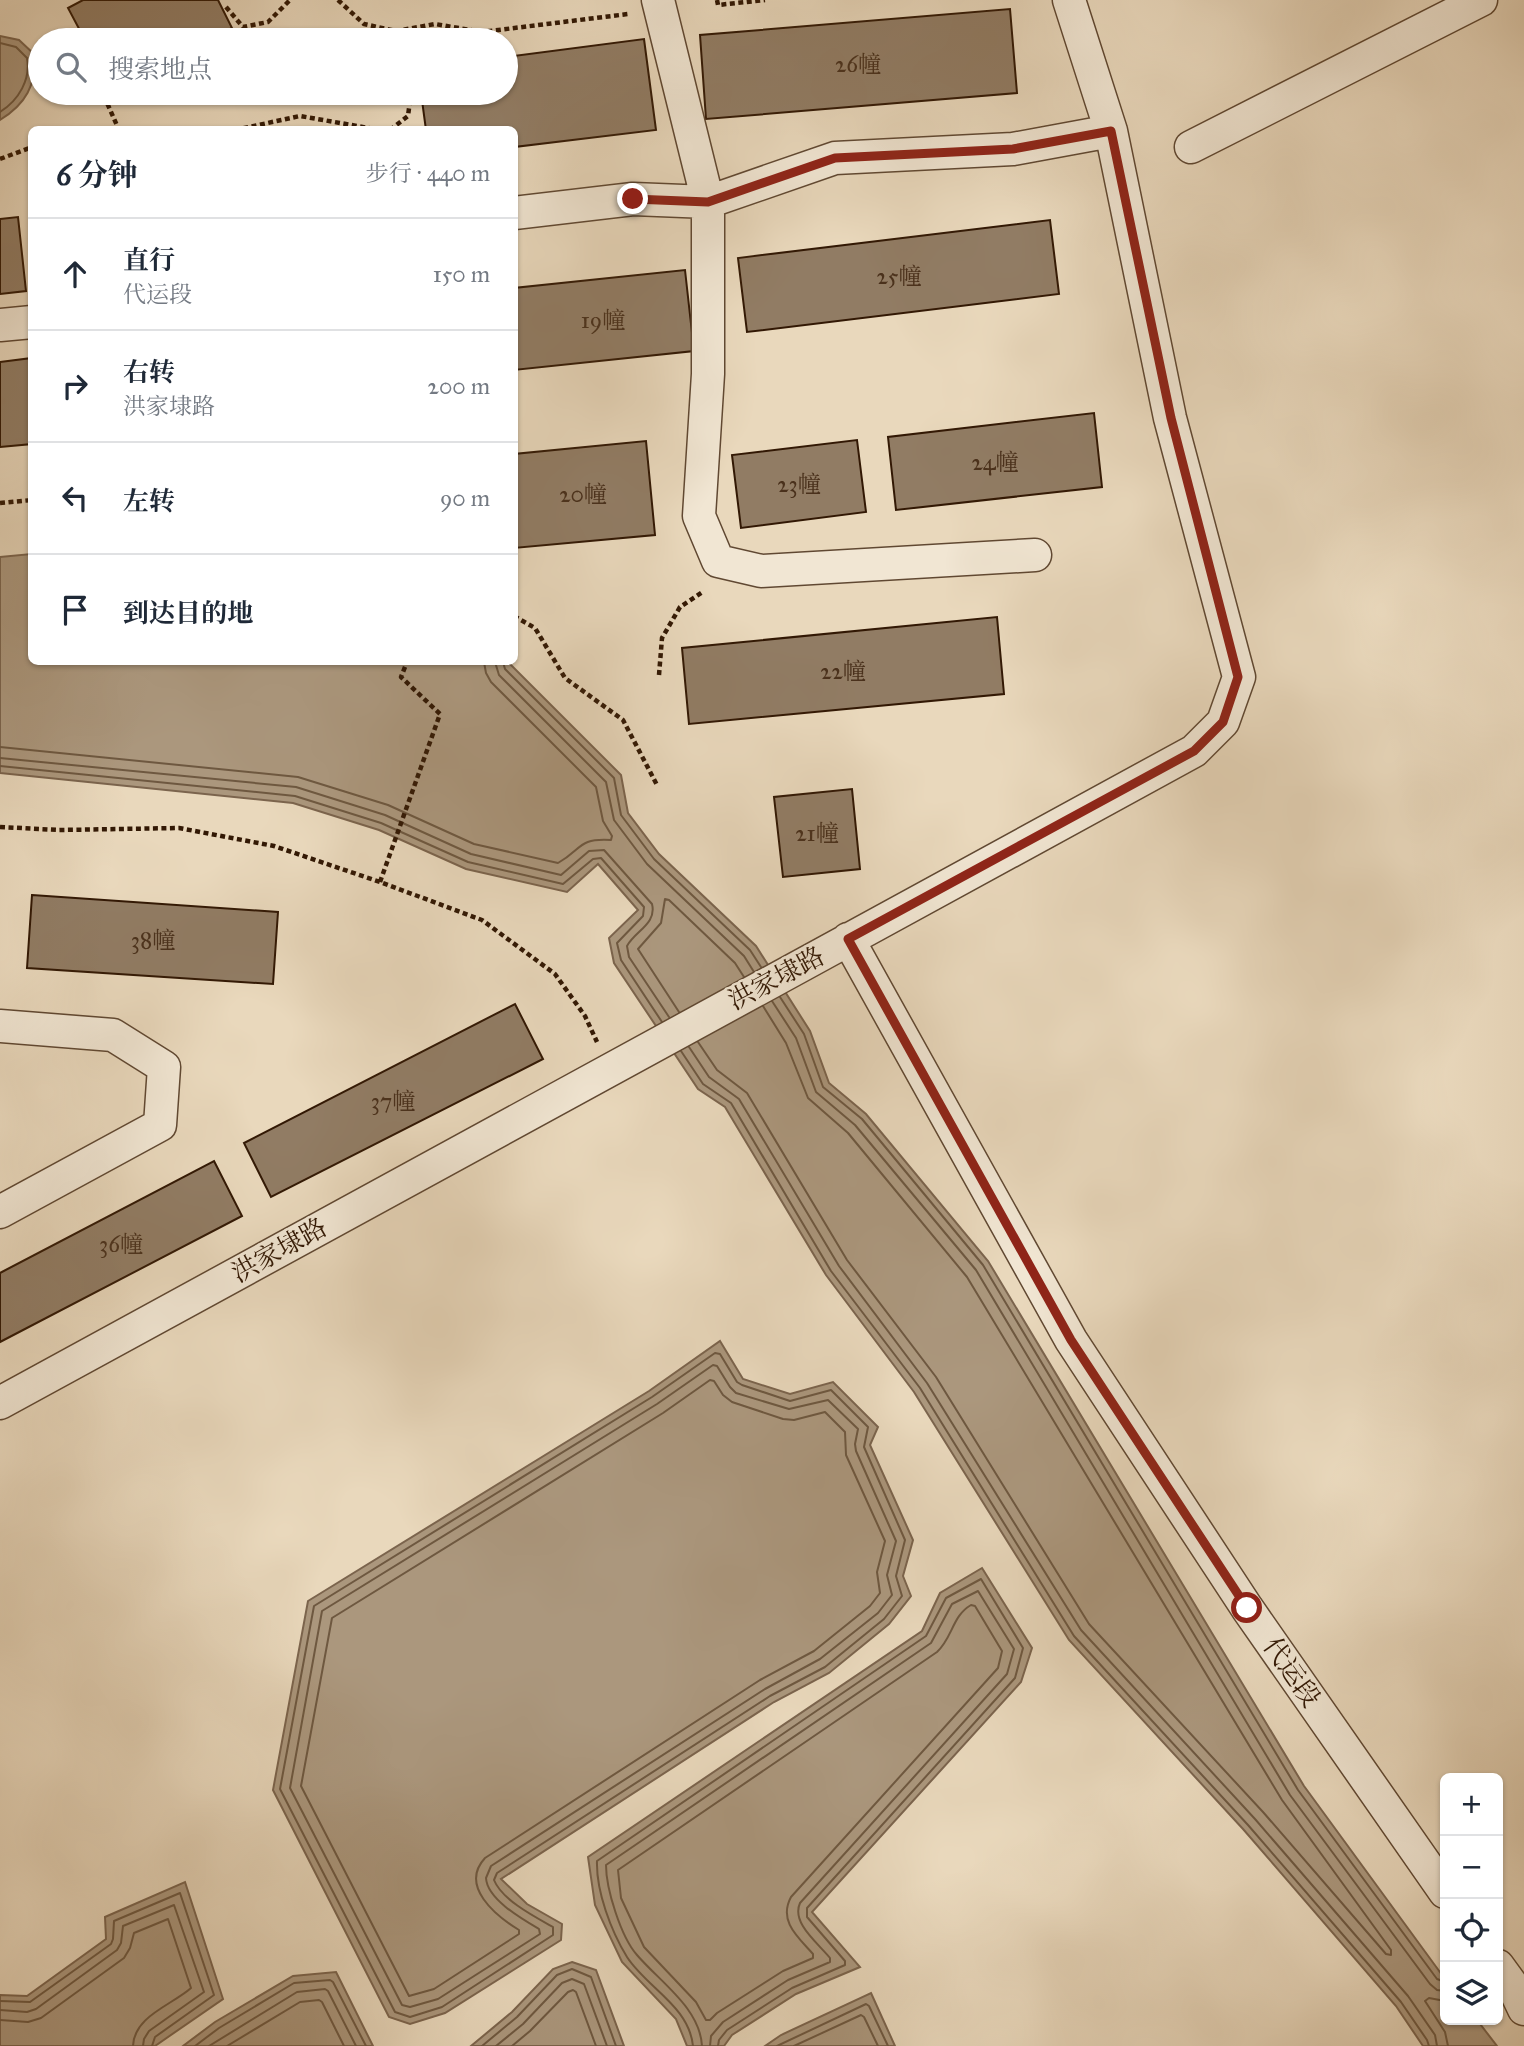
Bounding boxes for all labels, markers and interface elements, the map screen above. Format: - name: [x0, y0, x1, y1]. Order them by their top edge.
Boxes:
- search box: [28, 28, 518, 105]
- icon: search: [52, 48, 90, 86]
- house number: 26幢: [835, 50, 881, 78]
- text: 搜索地点: [108, 53, 212, 85]
- text: 6 分钟: [56, 157, 138, 193]
- text: 步行 · 440 m: [366, 159, 490, 187]
- route end: [617, 183, 648, 214]
- text: 直行: [123, 244, 175, 276]
- icon: ahead: [56, 255, 94, 293]
- text: 150 m: [433, 260, 490, 288]
- house number: 25幢: [877, 262, 921, 290]
- text: 代运段: [123, 280, 192, 308]
- house number: 19幢: [581, 306, 625, 334]
- text: 右转: [123, 356, 175, 388]
- icon: right: [56, 367, 94, 405]
- text: 200 m: [428, 372, 490, 400]
- text: 洪家埭路: [123, 392, 215, 420]
- house number: 24幢: [971, 448, 1019, 476]
- house number: 23幢: [777, 470, 821, 498]
- icon: left: [56, 479, 94, 517]
- house number: 20幢: [559, 480, 607, 508]
- text: 90 m: [440, 484, 490, 512]
- text: 左转: [123, 485, 175, 517]
- icon: arrive: [56, 591, 94, 629]
- text: 到达目的地: [123, 597, 253, 629]
- house number: 22幢: [820, 657, 866, 685]
- house number: 21幢: [795, 819, 839, 847]
- house number: 38幢: [131, 926, 175, 954]
- street label: 洪家埭路: [723, 939, 829, 1017]
- house number: 37幢: [371, 1087, 415, 1115]
- street label: 洪家埭路: [226, 1211, 332, 1289]
- house number: 36幢: [99, 1230, 143, 1258]
- route start: [1231, 1592, 1262, 1623]
- street label: 代运段: [1257, 1631, 1327, 1713]
- map controls: [1440, 1773, 1503, 2025]
- button: +: [1440, 1773, 1503, 1836]
- button: −: [1440, 1836, 1503, 1899]
- button: locate: [1440, 1899, 1503, 1962]
- button: layers: [1440, 1962, 1503, 2025]

